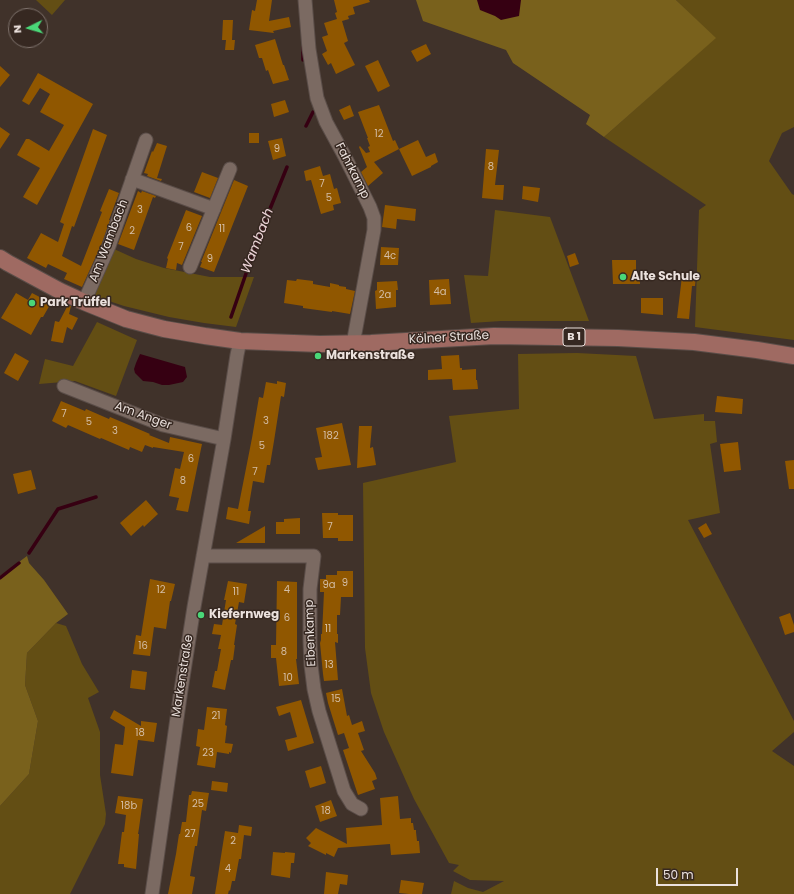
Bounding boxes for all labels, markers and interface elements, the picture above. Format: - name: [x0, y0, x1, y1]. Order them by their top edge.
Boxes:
- north arrow: [8, 8, 48, 48]
- text: N: [9, 24, 25, 34]
- house number: 12: [375, 128, 383, 140]
- street label: Fahrkamp: [332, 141, 372, 201]
- house number: 9: [274, 143, 280, 155]
- house number: 8: [488, 161, 494, 173]
- house number: 7: [319, 178, 325, 190]
- house number: 5: [326, 192, 332, 204]
- street label: Am Wambach: [87, 198, 131, 284]
- house number: 3: [137, 204, 143, 216]
- water label: Wambach: [238, 206, 278, 276]
- house number: 6: [186, 222, 192, 234]
- house number: 11: [219, 223, 225, 235]
- house number: 2: [129, 225, 135, 237]
- house number: 7: [178, 241, 184, 253]
- house number: 4c: [384, 250, 396, 262]
- house number: 9: [207, 253, 213, 265]
- place label: Alte Schule: [631, 270, 700, 284]
- marker: Alte Schule: [618, 272, 628, 282]
- house number: 4a: [433, 286, 447, 298]
- house number: 2a: [379, 289, 391, 301]
- place label: Park Trüffel: [40, 296, 111, 310]
- marker: Park Trüffel: [27, 298, 37, 308]
- road number: B 1: [563, 328, 585, 346]
- street label: Kölner Straße: [409, 329, 489, 347]
- place label: Markenstraße: [326, 349, 415, 363]
- marker: Markenstraße: [313, 351, 323, 361]
- street label: Am Anger: [113, 399, 173, 433]
- house number: 7: [61, 408, 67, 420]
- house number: 3: [263, 415, 269, 427]
- house number: 5: [86, 416, 92, 428]
- house number: 3: [112, 425, 118, 437]
- house number: 182: [323, 430, 339, 442]
- house number: 5: [259, 440, 265, 452]
- house number: 6: [188, 453, 194, 465]
- house number: 7: [252, 466, 258, 478]
- house number: 8: [180, 475, 186, 487]
- house number: 7: [327, 521, 333, 533]
- house number: 9: [342, 577, 348, 589]
- house number: 9a: [322, 579, 336, 591]
- house number: 12: [157, 584, 165, 596]
- house number: 4: [284, 584, 290, 596]
- house number: 11: [233, 586, 239, 598]
- street label: Eibenkamp: [303, 599, 319, 667]
- place label: Kiefernweg: [209, 608, 279, 622]
- marker: Kiefernweg: [196, 610, 206, 620]
- house number: 6: [284, 612, 290, 624]
- house number: 11: [325, 623, 331, 635]
- street label: Markenstraße: [169, 634, 197, 718]
- house number: 16: [138, 640, 148, 652]
- house number: 8: [281, 646, 287, 658]
- house number: 13: [324, 659, 334, 671]
- house number: 10: [283, 672, 293, 684]
- house number: 15: [331, 693, 341, 705]
- house number: 21: [212, 710, 220, 722]
- house number: 18: [135, 727, 145, 739]
- house number: 23: [202, 747, 214, 759]
- house number: 25: [192, 798, 204, 810]
- house number: 18b: [121, 800, 137, 812]
- house number: 18: [321, 805, 331, 817]
- house number: 27: [184, 828, 196, 840]
- house number: 2: [230, 835, 236, 847]
- scale bar: [658, 860, 740, 886]
- house number: 4: [225, 863, 231, 875]
- text: 50 m: [663, 866, 694, 883]

